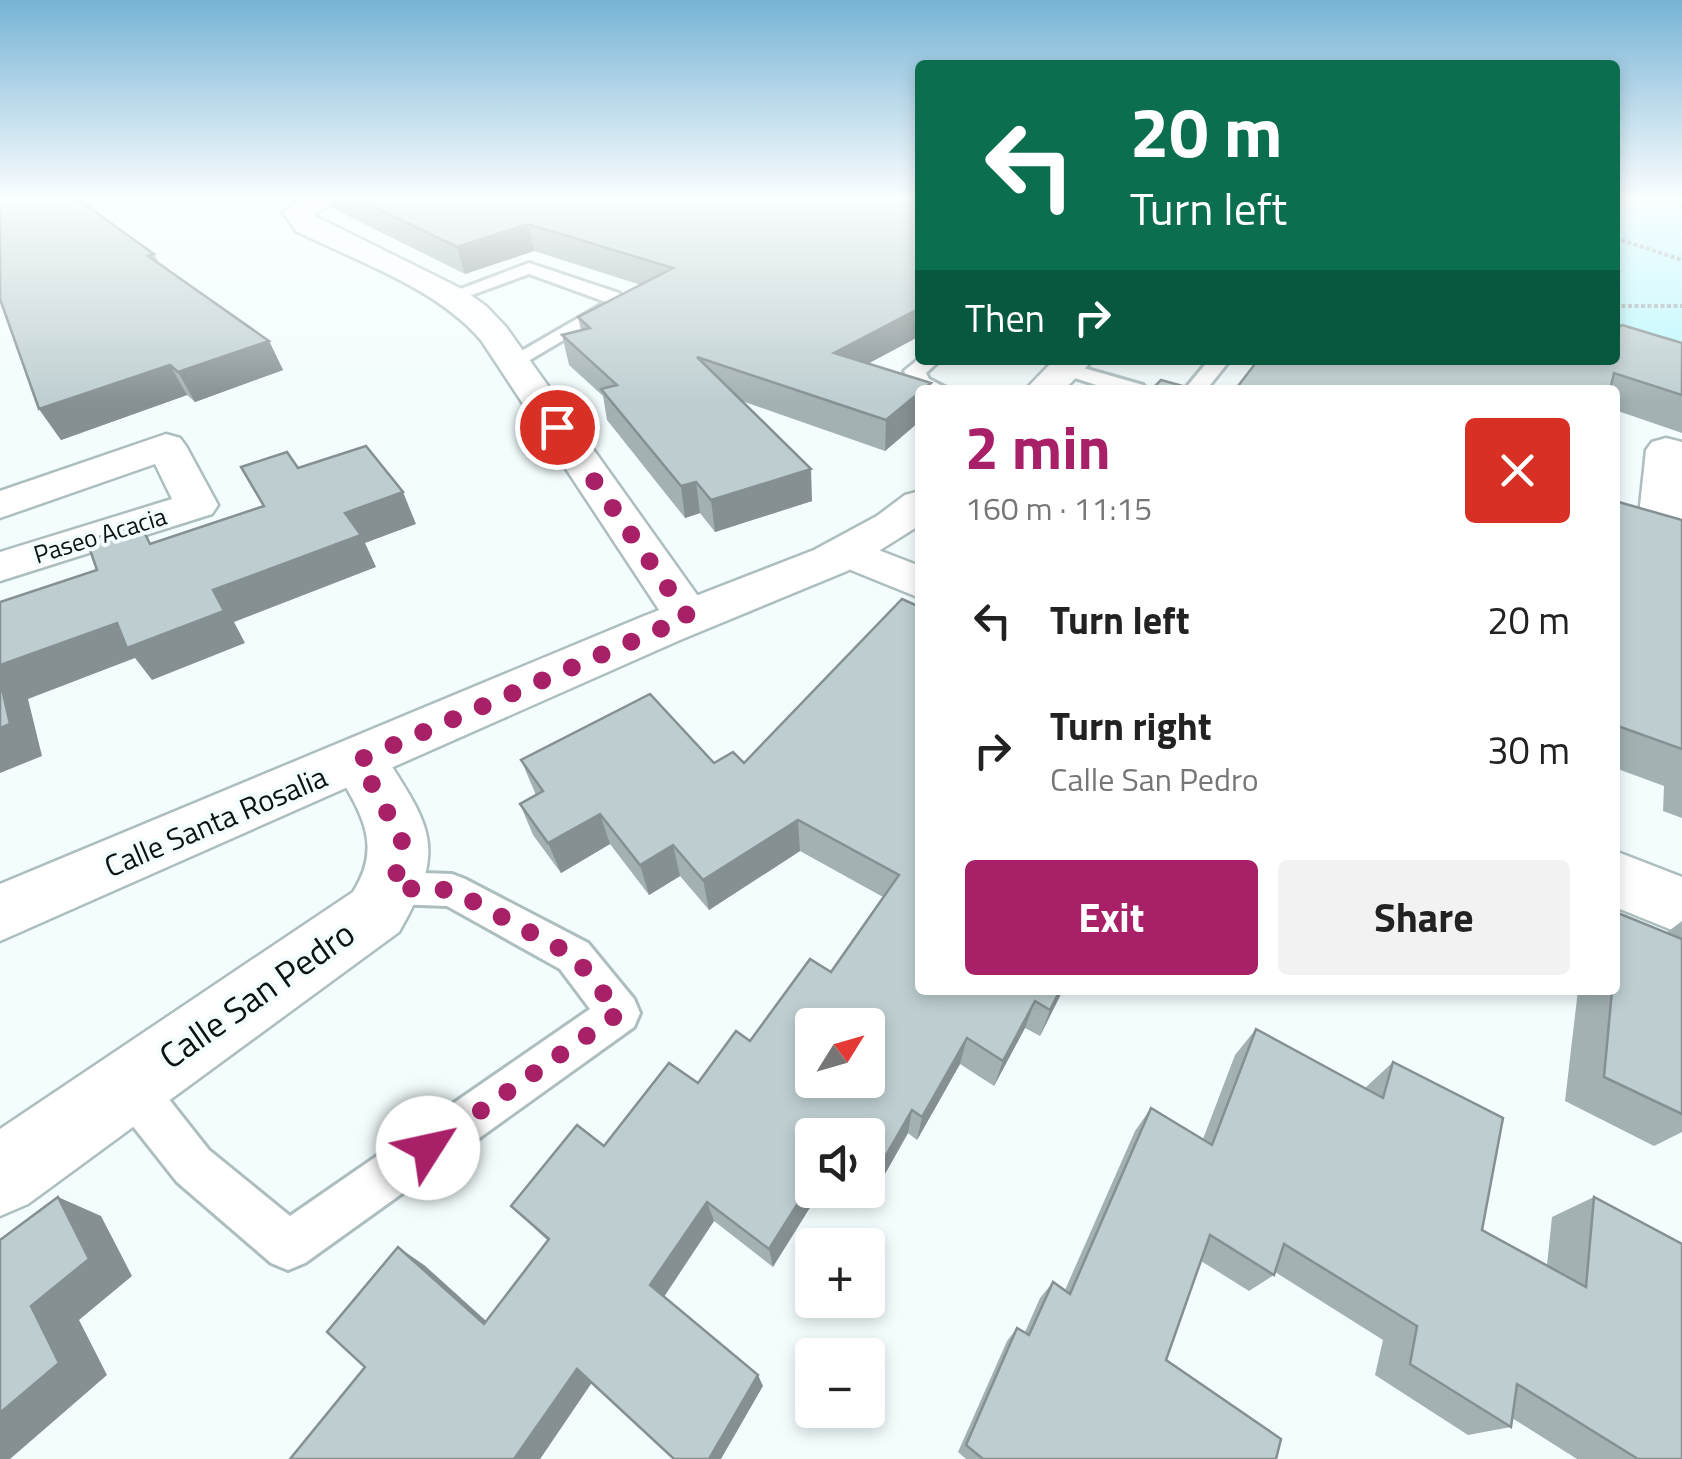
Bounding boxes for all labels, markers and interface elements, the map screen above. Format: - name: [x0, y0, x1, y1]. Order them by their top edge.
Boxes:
- text: 20 m: [1130, 78, 1283, 184]
- icon: left: [965, 100, 1095, 230]
- text: Turn left: [1130, 174, 1287, 242]
- text: Then: [965, 289, 1045, 347]
- icon: right: [1065, 290, 1120, 345]
- pin: [515, 385, 600, 470]
- icon: arrive: [530, 400, 585, 455]
- text: 2 min: [965, 401, 1111, 492]
- button: close: [1465, 418, 1570, 523]
- text: 160 m · 11:15: [965, 484, 1152, 532]
- street label: Paseo Acacia: [29, 497, 172, 573]
- text: Turn left: [1050, 591, 1190, 649]
- text: 20 m: [1487, 591, 1570, 649]
- icon: left: [965, 593, 1020, 648]
- text: Turn right: [1050, 697, 1212, 755]
- text: 30 m: [1487, 721, 1570, 779]
- icon: right: [965, 723, 1020, 778]
- street label: Calle Santa Rosalia: [97, 753, 334, 889]
- text: Calle San Pedro: [1050, 755, 1259, 803]
- button: Exit: [965, 860, 1258, 975]
- button: Share: [1278, 860, 1570, 975]
- street label: Calle San Pedro: [147, 907, 365, 1082]
- north arrow: [795, 1008, 885, 1098]
- map controls: [795, 1008, 885, 1428]
- position arrow: [376, 1096, 480, 1200]
- button: sound: [795, 1118, 885, 1208]
- button: +: [795, 1228, 885, 1318]
- button: −: [795, 1338, 885, 1428]

